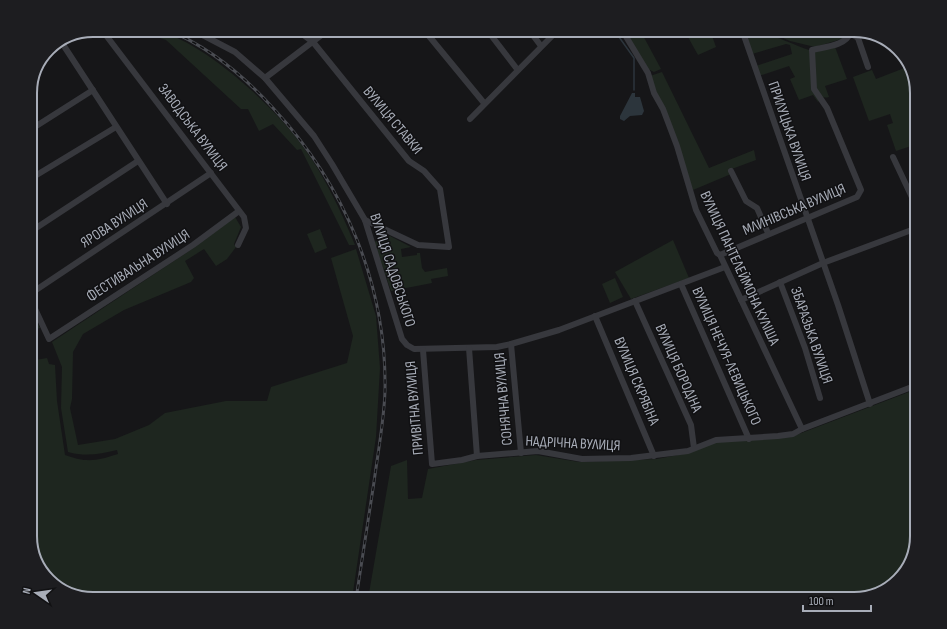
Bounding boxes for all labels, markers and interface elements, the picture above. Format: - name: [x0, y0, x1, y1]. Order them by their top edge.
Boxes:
- street label: ПРИЛУЦЬКА ВУЛИЦЯ: [764, 79, 815, 183]
- street label: ЗАВОДСЬКА ВУЛИЦЯ: [154, 80, 232, 175]
- street label: ВУЛИЦЯ СТАВКИ: [359, 82, 427, 158]
- street label: МЛИНІВСЬКА ВУЛИЦЯ: [740, 179, 849, 240]
- street label: ВУЛИЦЯ ПАНТЕЛЕЙМОНА КУЛІША: [695, 188, 784, 349]
- street label: ЯРОВА ВУЛИЦЯ: [77, 195, 152, 252]
- street label: ВУЛИЦЯ САДОВСЬКОГО: [365, 211, 420, 329]
- street label: ФЕСТИВАЛЬНА ВУЛИЦЯ: [83, 225, 194, 306]
- street label: ВУЛИЦЯ НЕЧУЯ-ЛЕВИЦЬКОГО: [687, 284, 766, 428]
- street label: ЗБАРАЗЬКА ВУЛИЦЯ: [786, 284, 837, 386]
- street label: ВУЛИЦЯ БОРОДІНА: [651, 321, 707, 416]
- street label: ВУЛИЦЯ СКРЯБІНА: [609, 334, 664, 429]
- street label: СОНЯЧНА ВУЛИЦЯ: [490, 352, 517, 446]
- street label: ПРИВІТНА ВУЛИЦЯ: [401, 360, 428, 456]
- street label: НАДРІЧНА ВУЛИЦЯ: [525, 432, 621, 455]
- north arrow: [16, 573, 56, 613]
- text: N: [20, 586, 34, 595]
- scale bar: [803, 587, 871, 613]
- text: 100 m: [809, 594, 834, 609]

